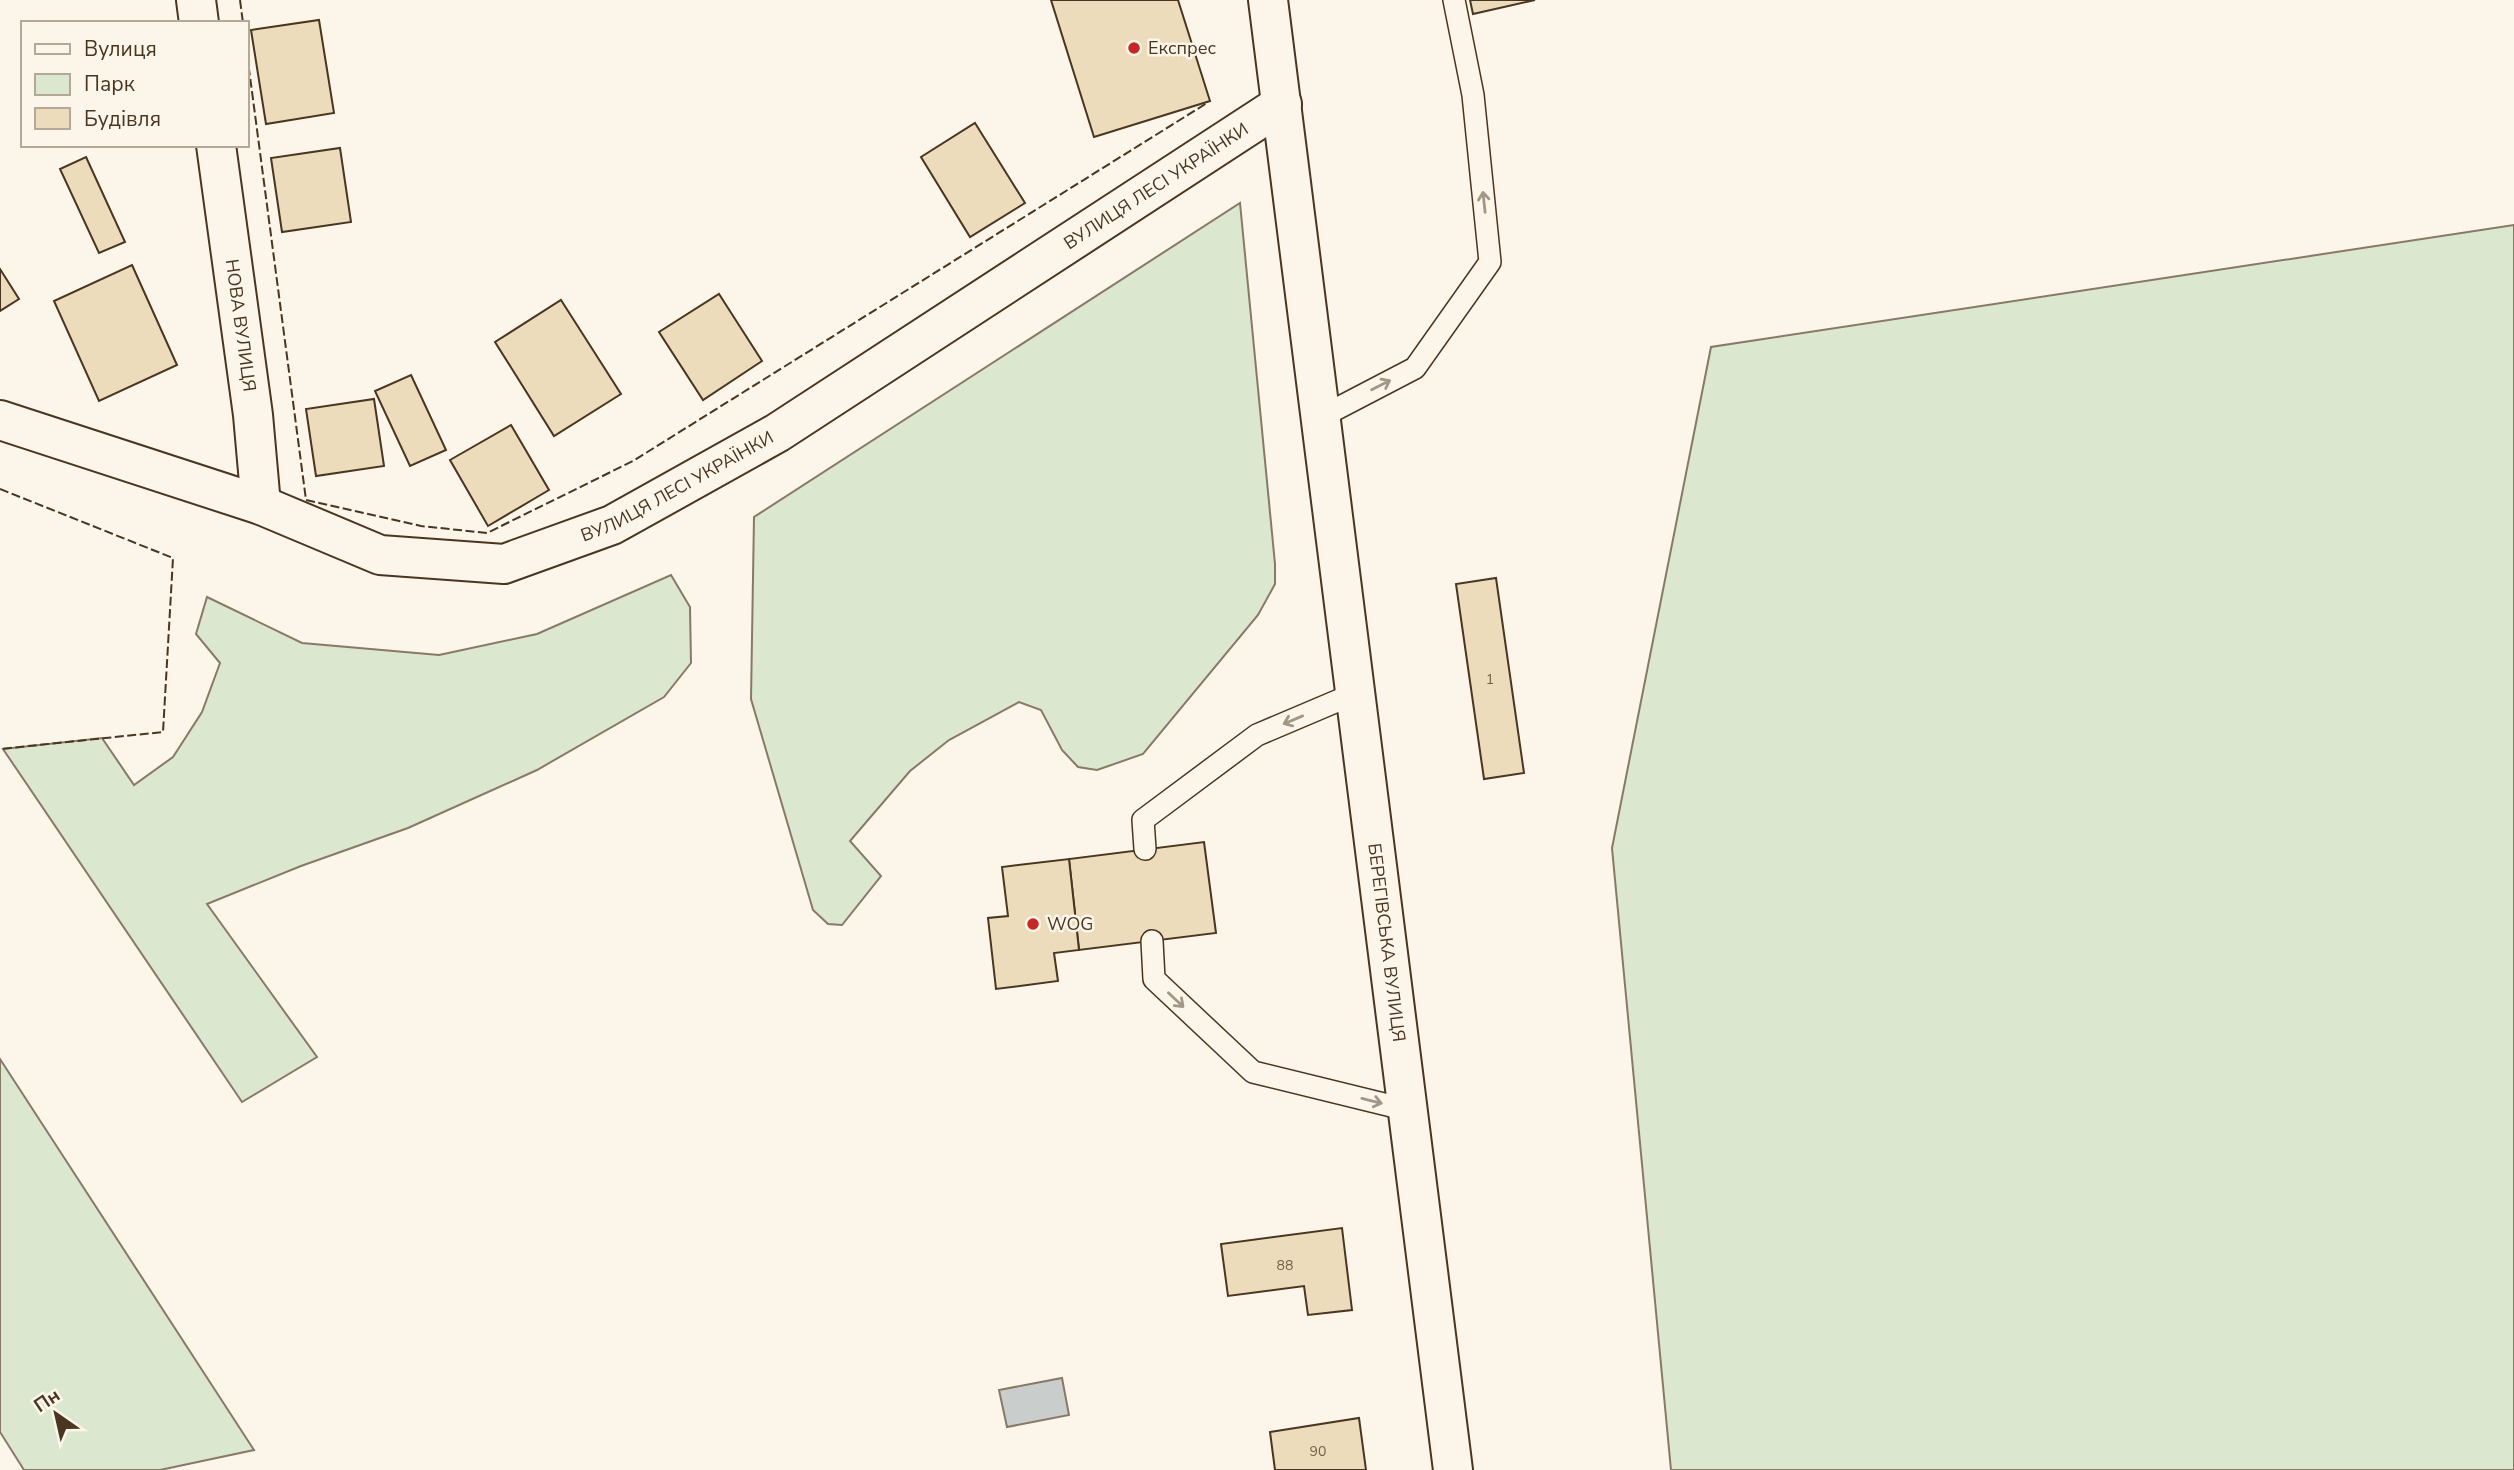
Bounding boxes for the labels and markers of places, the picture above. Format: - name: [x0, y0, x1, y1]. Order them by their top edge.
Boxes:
- place label: Експрес: [1148, 36, 1216, 60]
- marker: Експрес: [1126, 40, 1142, 56]
- place label: WOG: [1047, 912, 1093, 936]
- marker: WOG: [1025, 916, 1041, 932]

